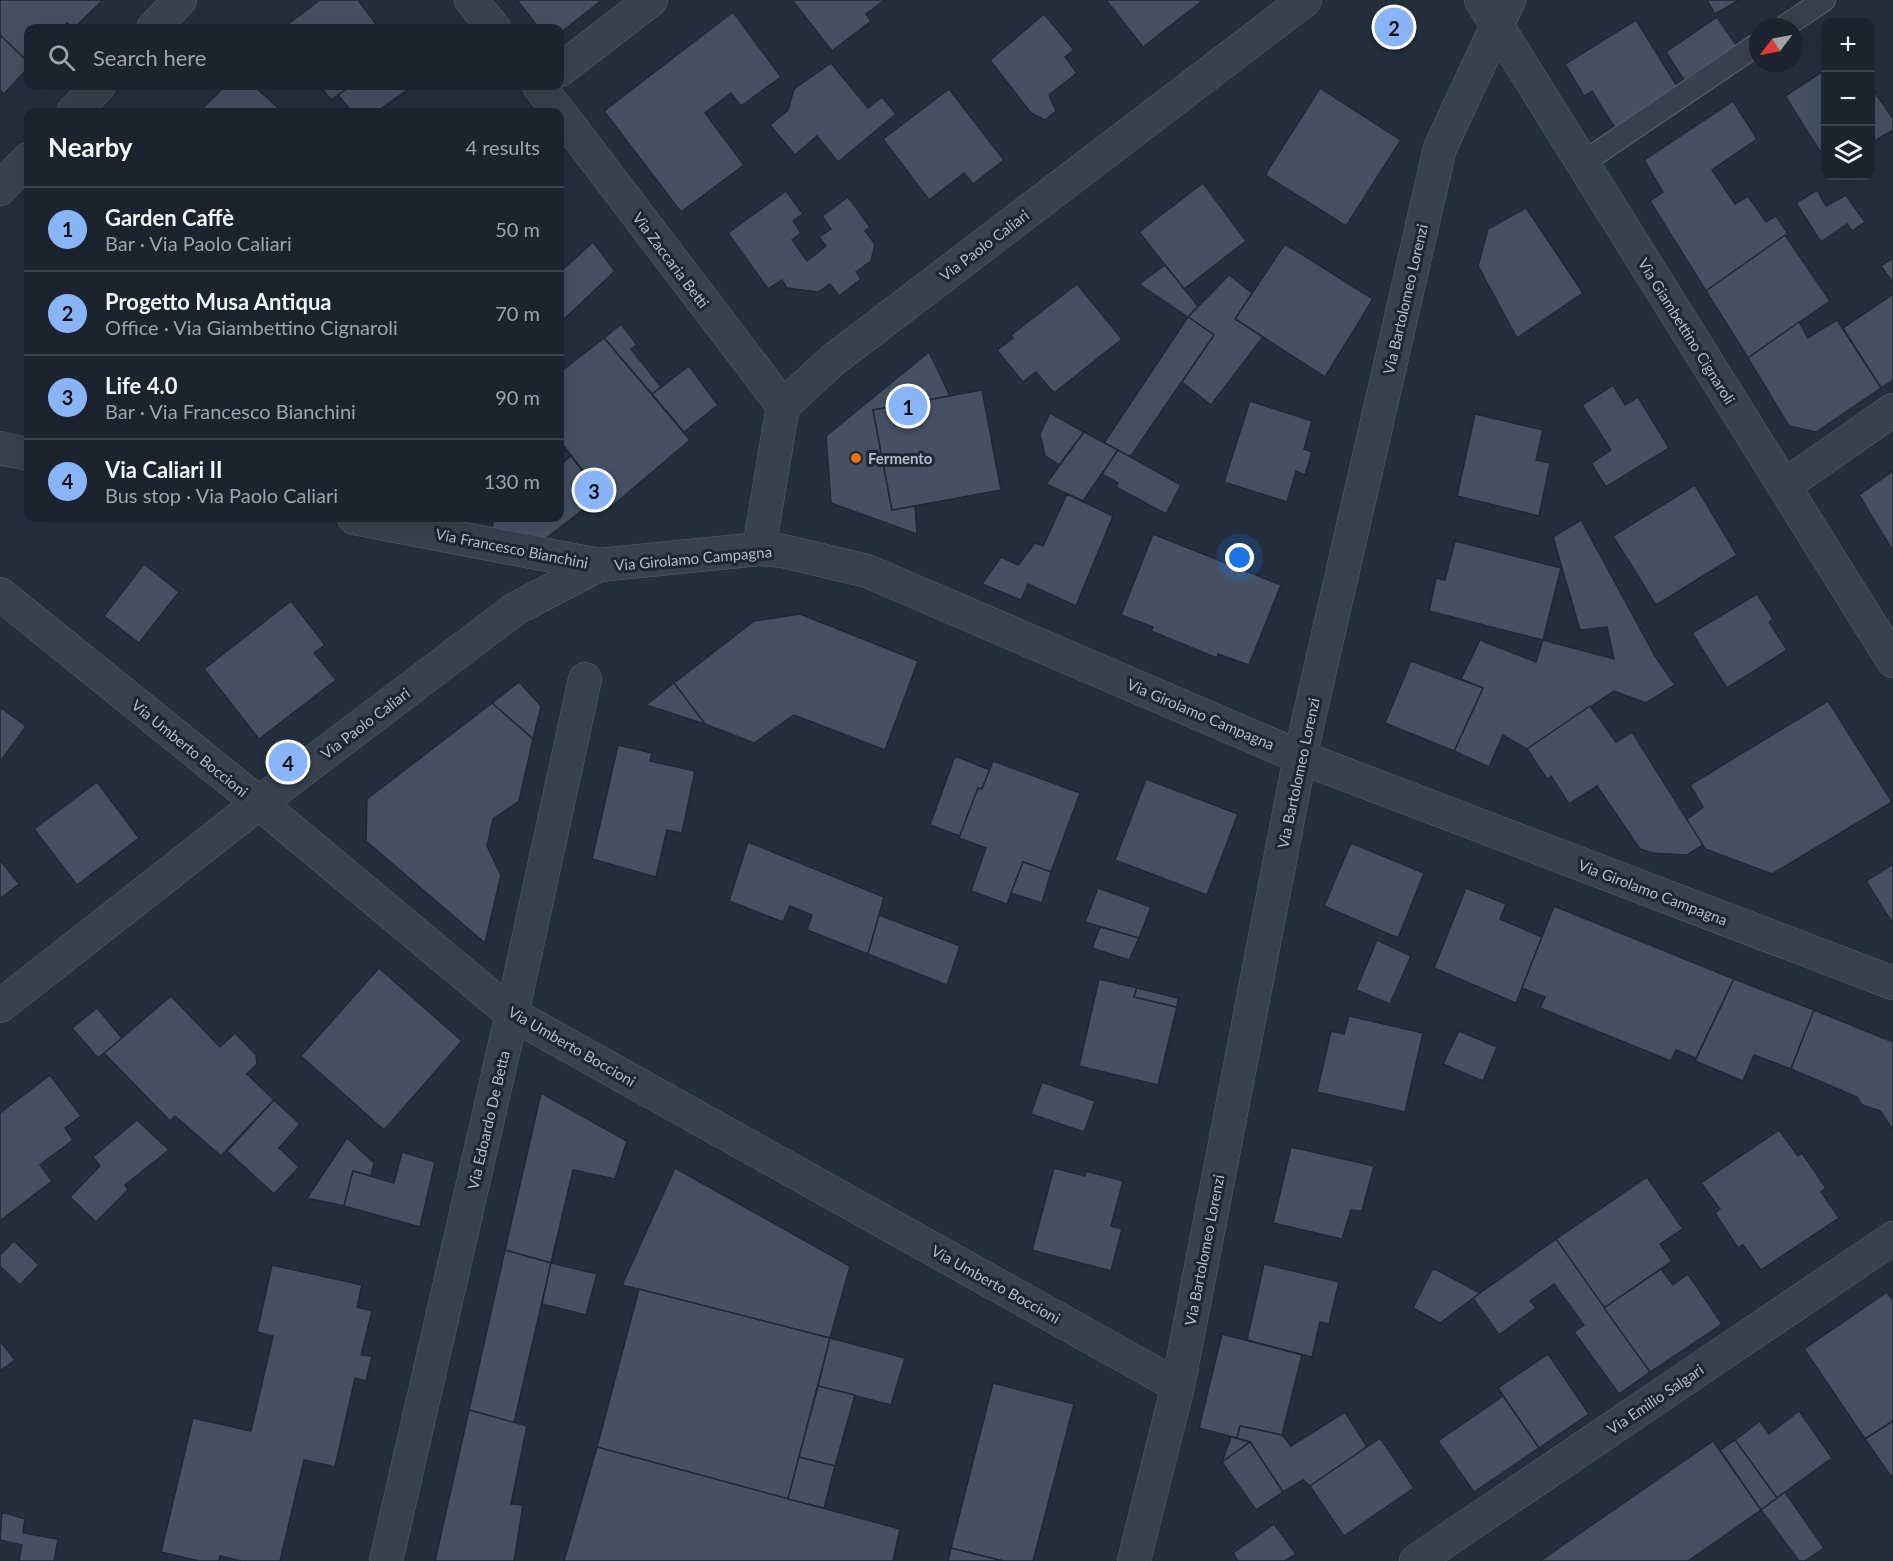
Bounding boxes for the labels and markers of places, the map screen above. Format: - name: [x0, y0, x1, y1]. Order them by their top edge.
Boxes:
- pin: 2: [1374, 4, 1414, 50]
- pin: 1: [888, 384, 928, 428]
- place label: Fermento: [868, 449, 933, 467]
- marker: Fermento: [849, 451, 863, 465]
- pin: 3: [574, 468, 614, 512]
- pin: 4: [268, 740, 308, 784]

